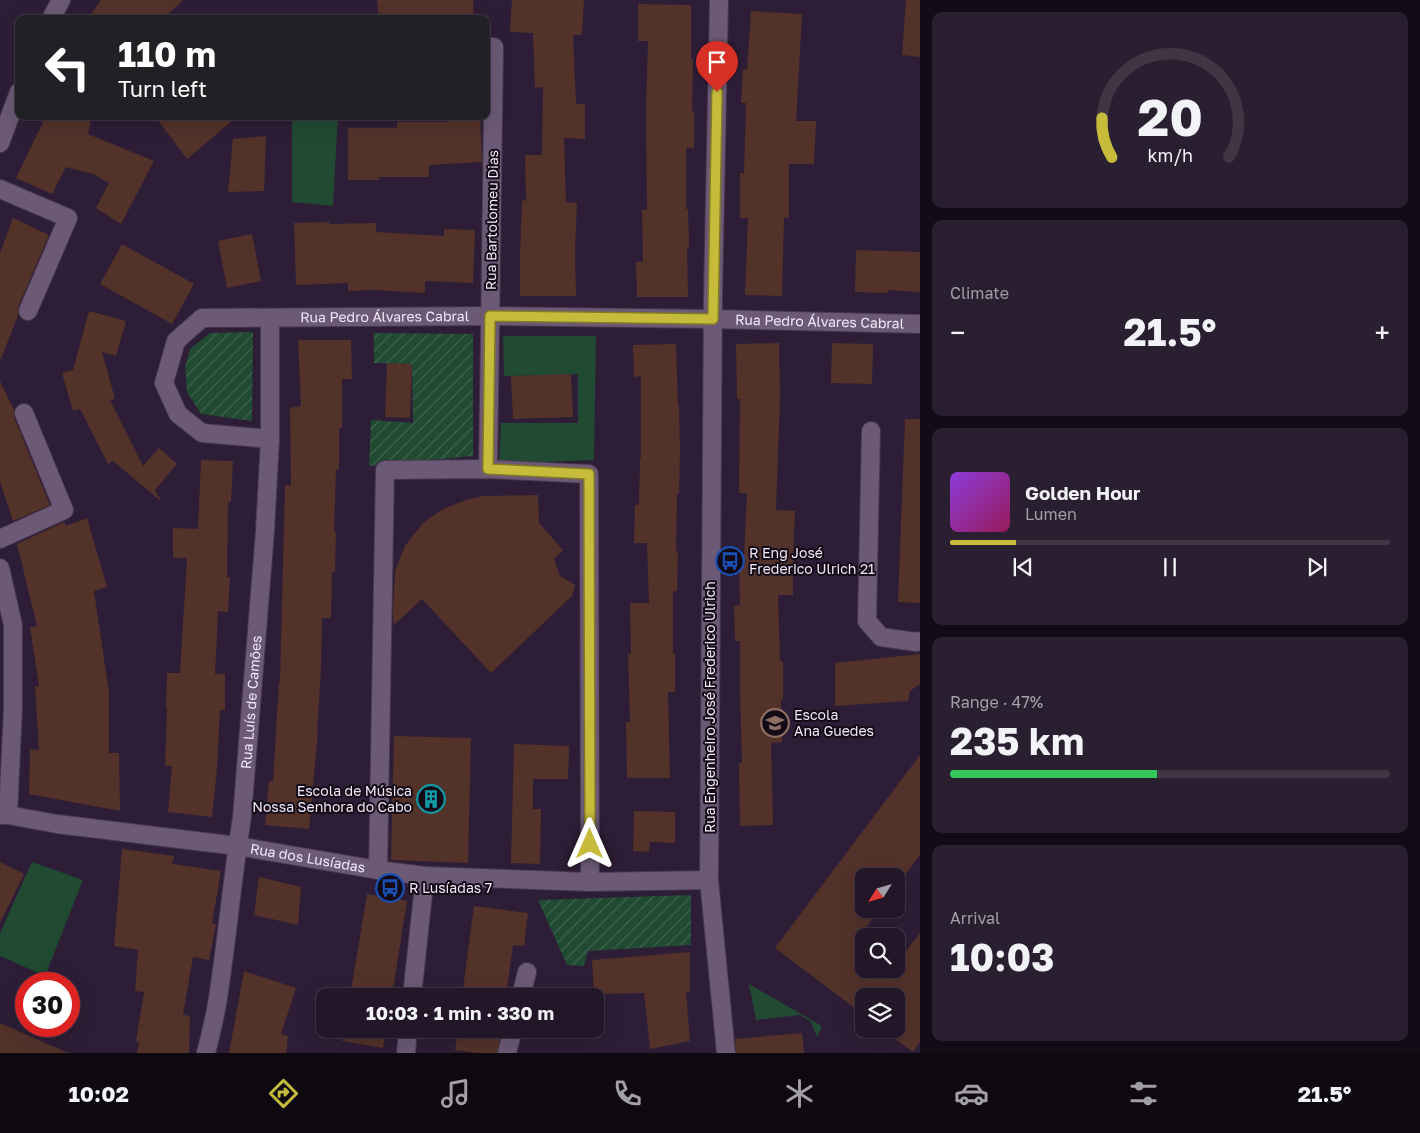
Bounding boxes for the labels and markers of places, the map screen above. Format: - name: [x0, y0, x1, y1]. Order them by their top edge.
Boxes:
- pin: [696, 41, 738, 92]
- place label: R Eng José Frederico Ulrich 21: [749, 544, 875, 577]
- bus stop icon: R Eng José Frederico Ulrich 21: [715, 546, 745, 576]
- place label: Escola Ana Guedes: [794, 706, 874, 739]
- school or university icon: Escola Ana Guedes: [760, 708, 790, 738]
- place label: Escola de Música Nossa Senhora do Cabo: [252, 782, 412, 815]
- building icon: Escola de Música Nossa Senhora do Cabo: [416, 784, 446, 814]
- bus stop icon: R Lusíadas 7: [375, 873, 405, 903]
- place label: R Lusíadas 7: [409, 879, 492, 896]

